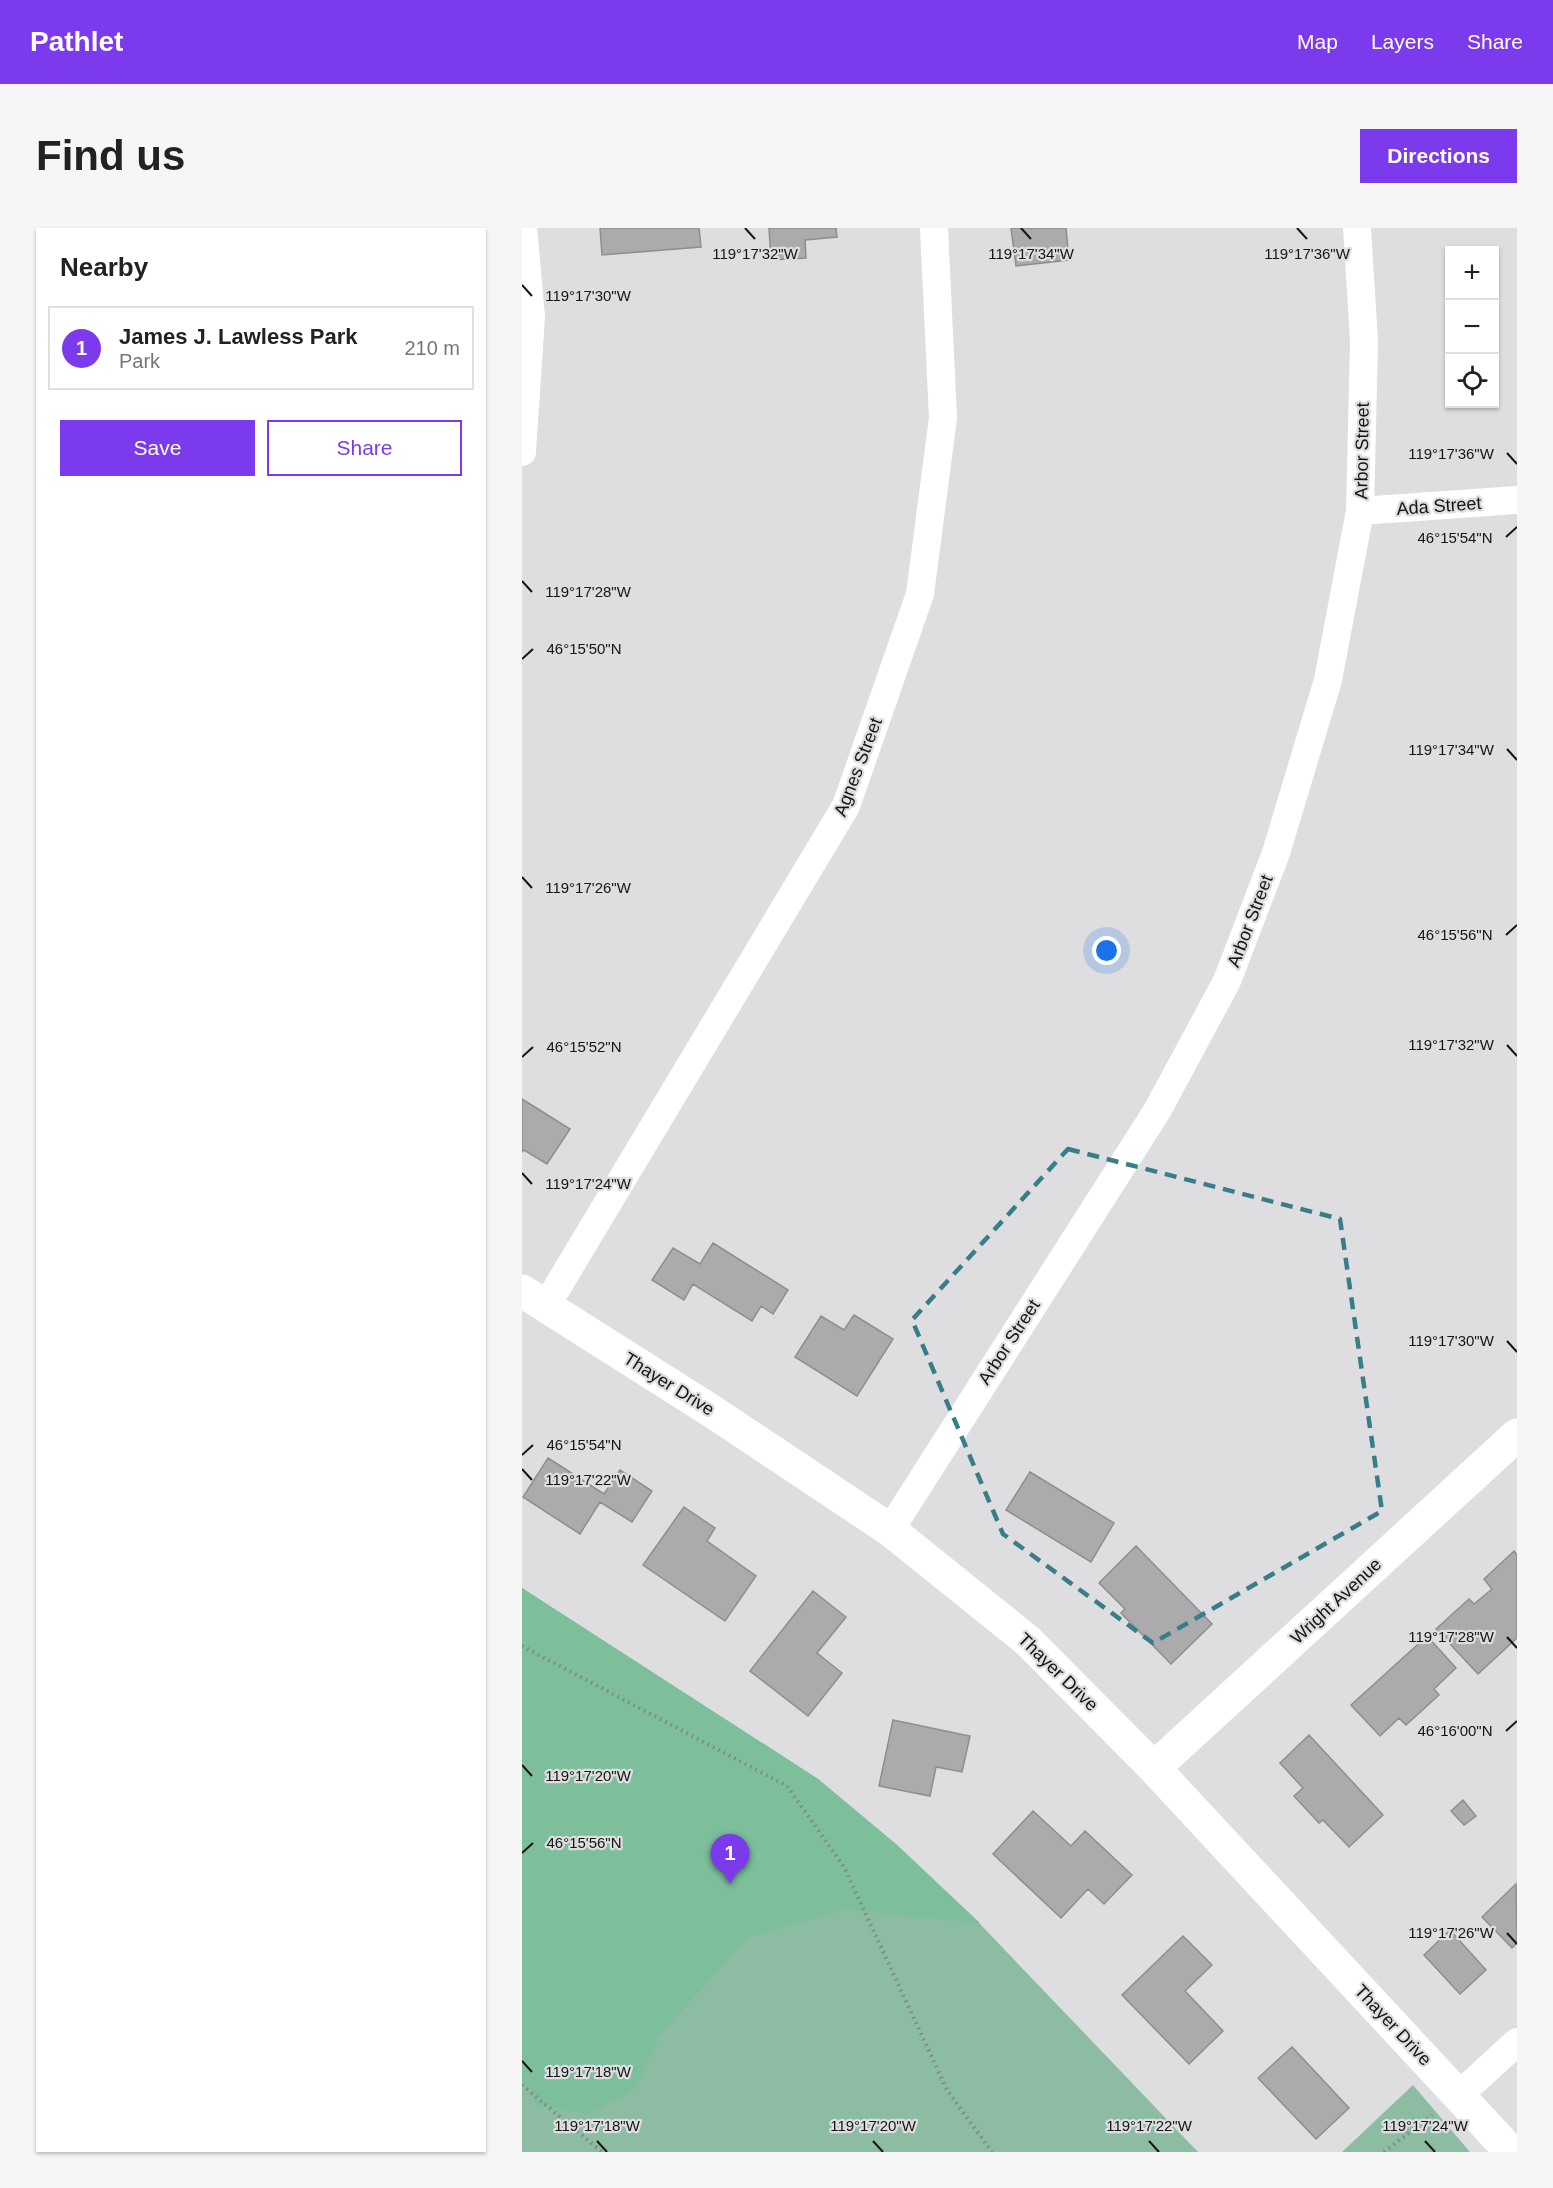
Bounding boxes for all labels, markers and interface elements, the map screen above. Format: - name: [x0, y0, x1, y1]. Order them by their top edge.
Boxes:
- text: Pathlet: [30, 26, 123, 57]
- text: Map: [1297, 30, 1338, 53]
- text: Layers: [1371, 30, 1434, 53]
- text: Share: [1467, 30, 1523, 53]
- button: Directions: [1360, 129, 1517, 183]
- text: Find us: [36, 132, 185, 179]
- text: 119°17'32"W: [712, 245, 799, 262]
- text: 119°17'34"W: [988, 245, 1075, 262]
- text: 119°17'36"W: [1264, 245, 1351, 262]
- map controls: [1445, 246, 1499, 408]
- button: +: [1445, 246, 1499, 300]
- text: Nearby: [60, 252, 148, 282]
- text: 119°17'30"W: [545, 287, 632, 304]
- button: −: [1445, 300, 1499, 354]
- text: James J. Lawless Park: [119, 324, 358, 349]
- text: 1: [76, 337, 87, 359]
- text: 210 m: [404, 337, 460, 359]
- text: Park: [119, 350, 160, 372]
- button: locate: [1445, 354, 1499, 408]
- street label: Arbor Street: [1351, 402, 1373, 500]
- button: Save: [60, 420, 255, 476]
- button: Share: [267, 420, 462, 476]
- text: 119°17'36"W: [1408, 445, 1495, 462]
- street label: Ada Street: [1396, 493, 1482, 519]
- text: 46°15'54"N: [1417, 529, 1493, 546]
- text: 119°17'28"W: [545, 583, 632, 600]
- text: 46°15'50"N: [546, 640, 622, 657]
- street label: Agnes Street: [830, 715, 886, 819]
- text: 119°17'34"W: [1408, 741, 1495, 758]
- street label: Arbor Street: [1223, 872, 1277, 970]
- text: 119°17'26"W: [545, 879, 632, 896]
- text: 46°15'56"N: [1417, 926, 1493, 943]
- your location: [1092, 936, 1121, 965]
- text: 119°17'32"W: [1408, 1036, 1495, 1053]
- text: 46°15'52"N: [546, 1038, 622, 1055]
- text: 119°17'24"W: [545, 1175, 632, 1192]
- street label: Arbor Street: [974, 1296, 1044, 1388]
- text: 119°17'30"W: [1408, 1332, 1495, 1349]
- street label: Thayer Drive: [620, 1348, 718, 1420]
- text: 46°15'54"N: [546, 1436, 622, 1453]
- text: 119°17'22"W: [545, 1471, 632, 1488]
- street label: Wright Avenue: [1287, 1554, 1385, 1648]
- text: 119°17'28"W: [1408, 1628, 1495, 1645]
- street label: Thayer Drive: [1014, 1629, 1102, 1715]
- text: 46°16'00"N: [1417, 1722, 1493, 1739]
- text: 119°17'20"W: [545, 1767, 632, 1784]
- text: 46°15'56"N: [546, 1834, 622, 1851]
- pin: 1: [710, 1834, 750, 1884]
- text: 119°17'26"W: [1408, 1924, 1495, 1941]
- street label: Thayer Drive: [1351, 1981, 1435, 2069]
- text: 119°17'18"W: [545, 2063, 632, 2080]
- text: 119°17'18"W: [554, 2117, 641, 2134]
- text: 119°17'20"W: [830, 2117, 917, 2134]
- text: 119°17'22"W: [1106, 2117, 1193, 2134]
- text: 119°17'24"W: [1382, 2117, 1469, 2134]

